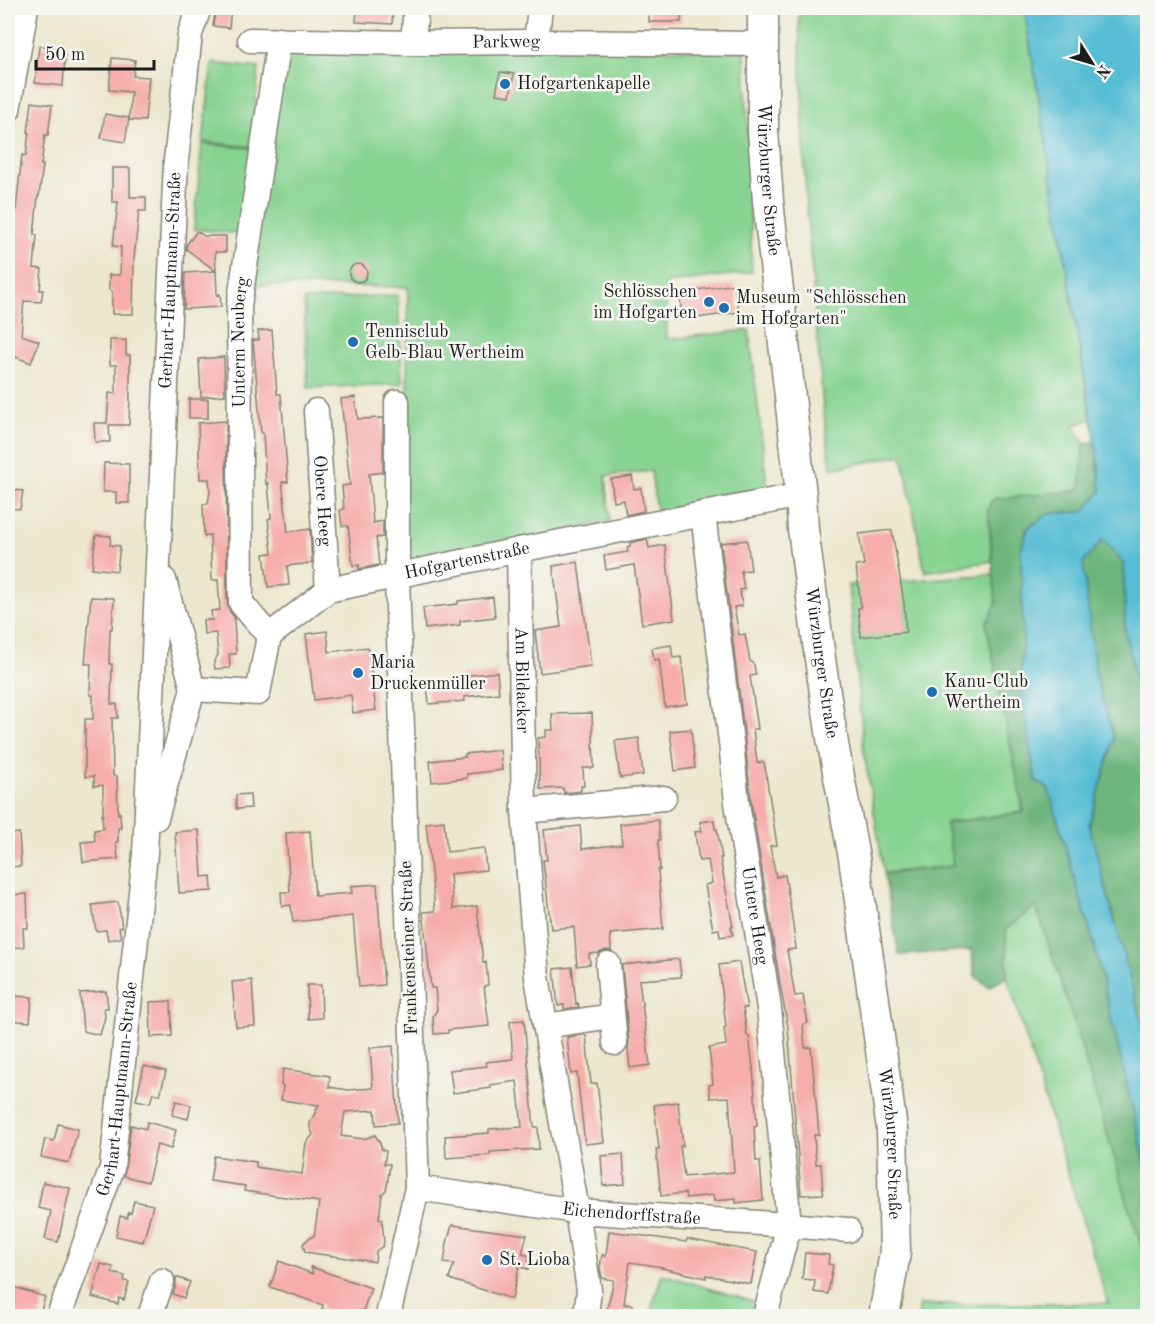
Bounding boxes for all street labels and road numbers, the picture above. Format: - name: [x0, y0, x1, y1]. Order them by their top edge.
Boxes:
- street label: Parkweg: [472, 33, 540, 52]
- street label: Würzburger Straße: [754, 104, 783, 257]
- street label: Gerhart-Hauptmann-Straße: [157, 172, 184, 389]
- street label: Unterm Neuberg: [230, 275, 252, 408]
- street label: Obere Heeg: [310, 455, 334, 547]
- street label: Hofgartenstraße: [403, 539, 531, 583]
- street label: Würzburger Straße: [802, 586, 841, 739]
- street label: Am Bildacker: [511, 627, 532, 734]
- street label: Frankensteiner Straße: [397, 860, 421, 1036]
- street label: Untere Heeg: [738, 865, 771, 966]
- street label: Gerhart-Hauptmann-Straße: [94, 981, 141, 1199]
- street label: Würzburger Straße: [874, 1066, 903, 1220]
- street label: Eichendorffstraße: [561, 1200, 701, 1228]

